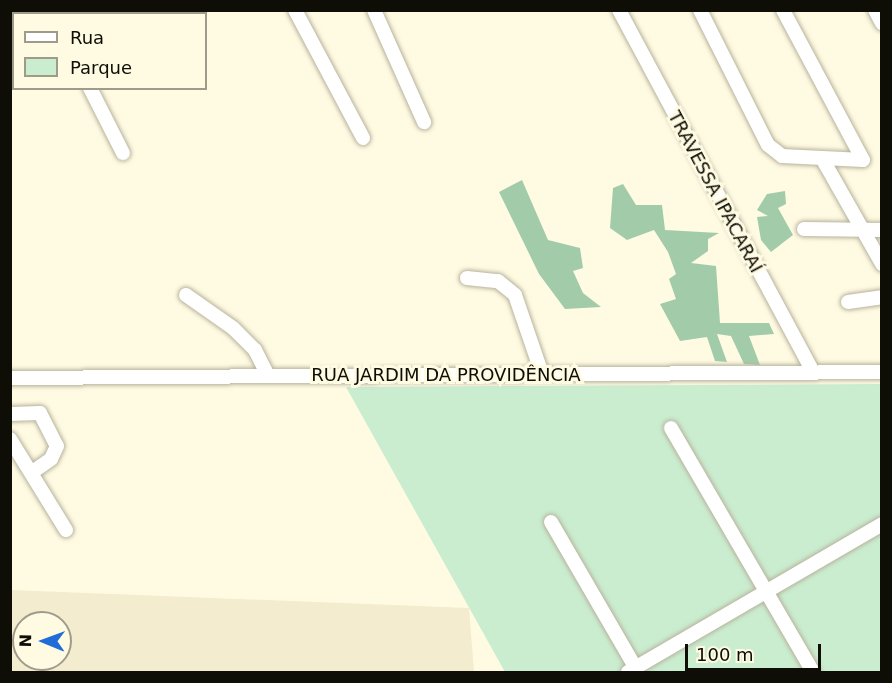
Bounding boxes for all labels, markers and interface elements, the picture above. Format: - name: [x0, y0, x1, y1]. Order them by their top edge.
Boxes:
- legend: [12, 12, 207, 90]
- text: Rua: [70, 27, 104, 48]
- text: Parque: [70, 57, 132, 78]
- street label: TRAVESSA IPACARAÍ: [663, 107, 767, 277]
- street label: RUA JARDIM DA PROVIDÊNCIA: [311, 364, 581, 386]
- north arrow: [12, 611, 72, 671]
- scale bar: [688, 632, 824, 670]
- text: N: [16, 634, 35, 648]
- text: 100 m: [696, 644, 754, 665]

